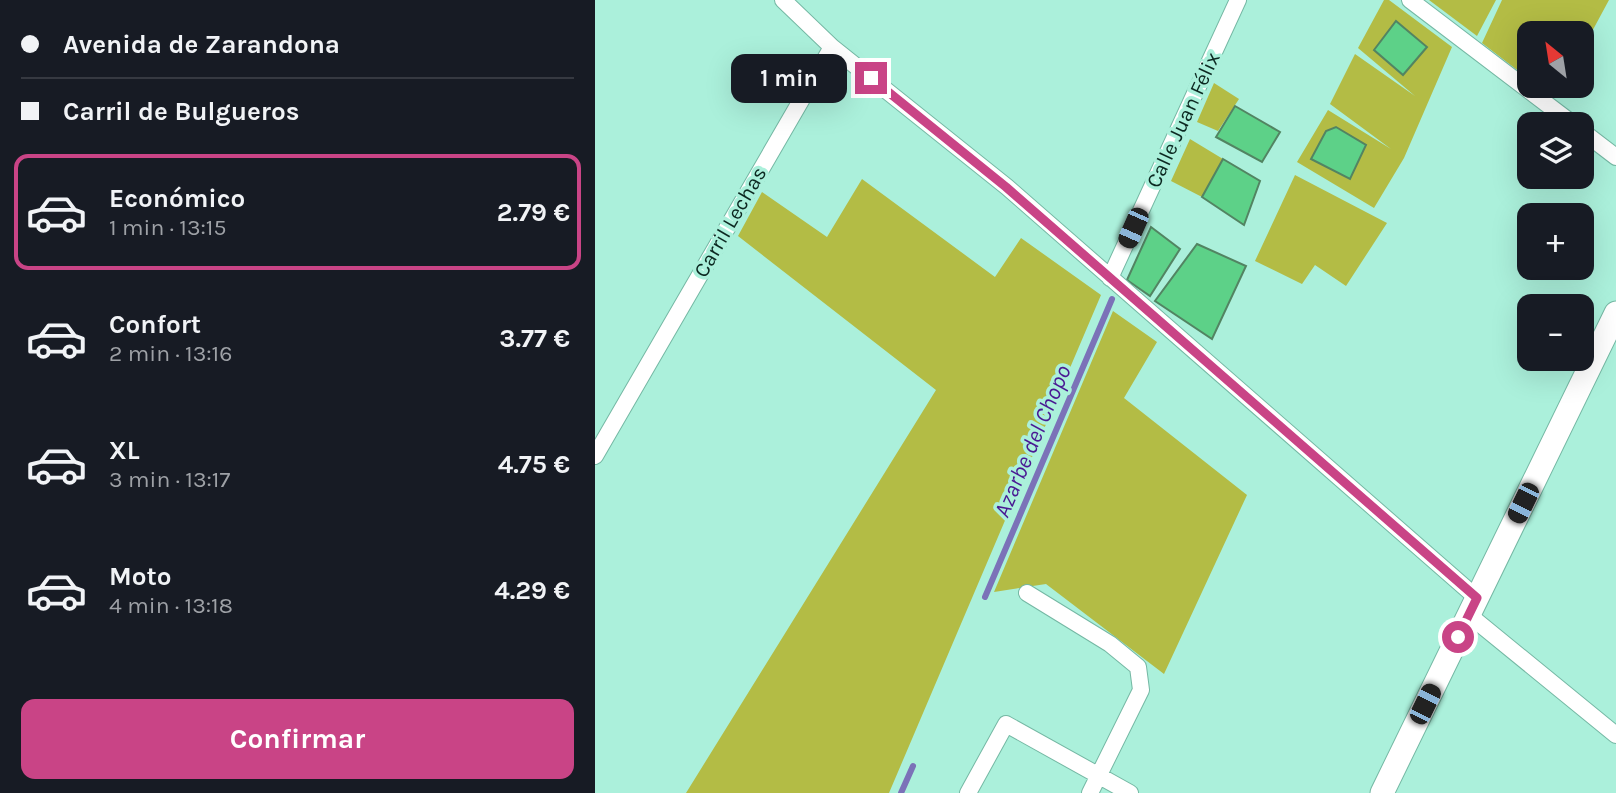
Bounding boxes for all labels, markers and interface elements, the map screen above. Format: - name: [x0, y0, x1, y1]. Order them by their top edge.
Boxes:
- north arrow: [1517, 21, 1594, 98]
- map controls: [1517, 21, 1594, 371]
- text: Avenida de Zarandona: [63, 29, 340, 60]
- street label: Calle Juan Félix: [1141, 48, 1225, 191]
- callout: 1 min: [731, 54, 847, 102]
- route end: [855, 62, 887, 94]
- text: 1 min: [760, 65, 818, 92]
- text: Carril de Bulgueros: [63, 96, 299, 127]
- button: layers: [1517, 112, 1594, 189]
- street label: Carril Lechas: [689, 163, 771, 281]
- icon: car: [25, 181, 88, 244]
- text: Económico: [109, 183, 245, 214]
- text: 2.79 €: [497, 197, 570, 228]
- button: +: [1517, 203, 1594, 280]
- car: [1115, 205, 1152, 251]
- text: 1 min · 13:15: [109, 214, 226, 241]
- button: −: [1517, 294, 1594, 371]
- icon: car: [25, 307, 88, 370]
- text: Confort: [109, 309, 201, 340]
- text: 3.77 €: [499, 323, 570, 354]
- text: 2 min · 13:16: [109, 340, 232, 367]
- water label: Azarbe del Chopo: [988, 361, 1077, 521]
- icon: car: [25, 433, 88, 496]
- text: XL: [109, 435, 140, 466]
- text: 4.75 €: [498, 449, 570, 480]
- text: 3 min · 13:17: [109, 466, 230, 493]
- car: [1505, 480, 1542, 526]
- icon: car: [25, 559, 88, 622]
- text: Moto: [109, 561, 171, 592]
- text: 4.29 €: [494, 575, 570, 606]
- text: 4 min · 13:18: [109, 592, 233, 619]
- route start: [1442, 621, 1474, 653]
- car: [1407, 681, 1444, 727]
- button: Confirmar: [21, 699, 574, 779]

